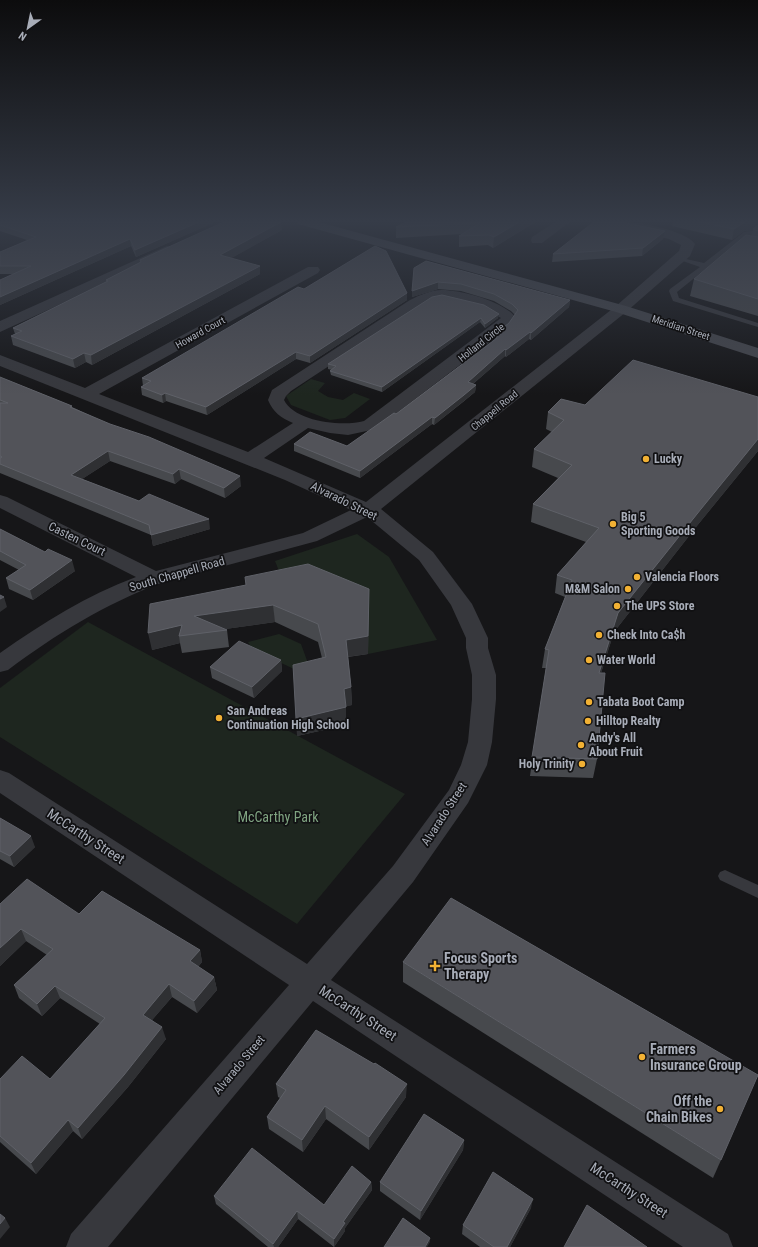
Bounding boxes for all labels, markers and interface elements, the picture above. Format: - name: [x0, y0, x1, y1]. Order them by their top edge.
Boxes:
- north arrow: [8, 8, 48, 48]
- text: N: [16, 29, 29, 43]
- street label: Meridian Street: [651, 313, 711, 342]
- street label: Howard Court: [174, 314, 227, 350]
- street label: Holland Circle: [456, 321, 507, 364]
- street label: Chappell Road: [469, 388, 520, 433]
- place label: Lucky: [654, 452, 683, 466]
- marker: Lucky: [641, 454, 651, 464]
- street label: Alvarado Street: [308, 479, 380, 523]
- place label: Big 5 Sporting Goods: [621, 510, 696, 538]
- street label: Casten Court: [46, 519, 108, 559]
- marker: Big 5 Sporting Goods: [608, 519, 618, 529]
- street label: South Chappell Road: [128, 554, 226, 594]
- place label: Valencia Floors: [645, 570, 720, 584]
- marker: Valencia Floors: [632, 572, 642, 582]
- place label: M&M Salon: [565, 582, 620, 596]
- marker: M&M Salon: [623, 584, 633, 594]
- place label: The UPS Store: [625, 599, 695, 613]
- marker: The UPS Store: [612, 601, 622, 611]
- place label: Check Into Ca$h: [607, 628, 685, 642]
- marker: Check Into Ca$h: [594, 630, 604, 640]
- place label: Water World: [597, 653, 655, 667]
- marker: Water World: [584, 655, 594, 665]
- place label: Tabata Boot Camp: [597, 695, 684, 709]
- marker: Tabata Boot Camp: [584, 697, 594, 707]
- place label: San Andreas Continuation High School: [227, 704, 349, 732]
- marker: San Andreas Continuation High School: [214, 713, 224, 723]
- place label: Hilltop Realty: [596, 714, 661, 728]
- marker: Hilltop Realty: [583, 716, 593, 726]
- place label: Andy's All About Fruit: [589, 731, 643, 759]
- marker: Andy's All About Fruit: [576, 740, 586, 750]
- place label: Holy Trinity: [519, 757, 575, 771]
- marker: Holy Trinity: [577, 759, 587, 769]
- street label: Alvarado Street: [418, 779, 470, 848]
- street label: McCarthy Street: [44, 805, 128, 867]
- park label: McCarthy Park: [237, 809, 319, 825]
- place label: Focus Sports Therapy: [444, 950, 517, 982]
- marker: Focus Sports Therapy: [429, 960, 441, 972]
- street label: McCarthy Street: [316, 982, 400, 1044]
- street label: Alvarado Street: [210, 1032, 268, 1097]
- place label: Farmers Insurance Group: [650, 1041, 742, 1073]
- marker: Farmers Insurance Group: [637, 1052, 647, 1062]
- place label: Off the Chain Bikes: [646, 1093, 712, 1125]
- marker: Off the Chain Bikes: [715, 1104, 725, 1114]
- street label: McCarthy Street: [587, 1159, 671, 1221]

